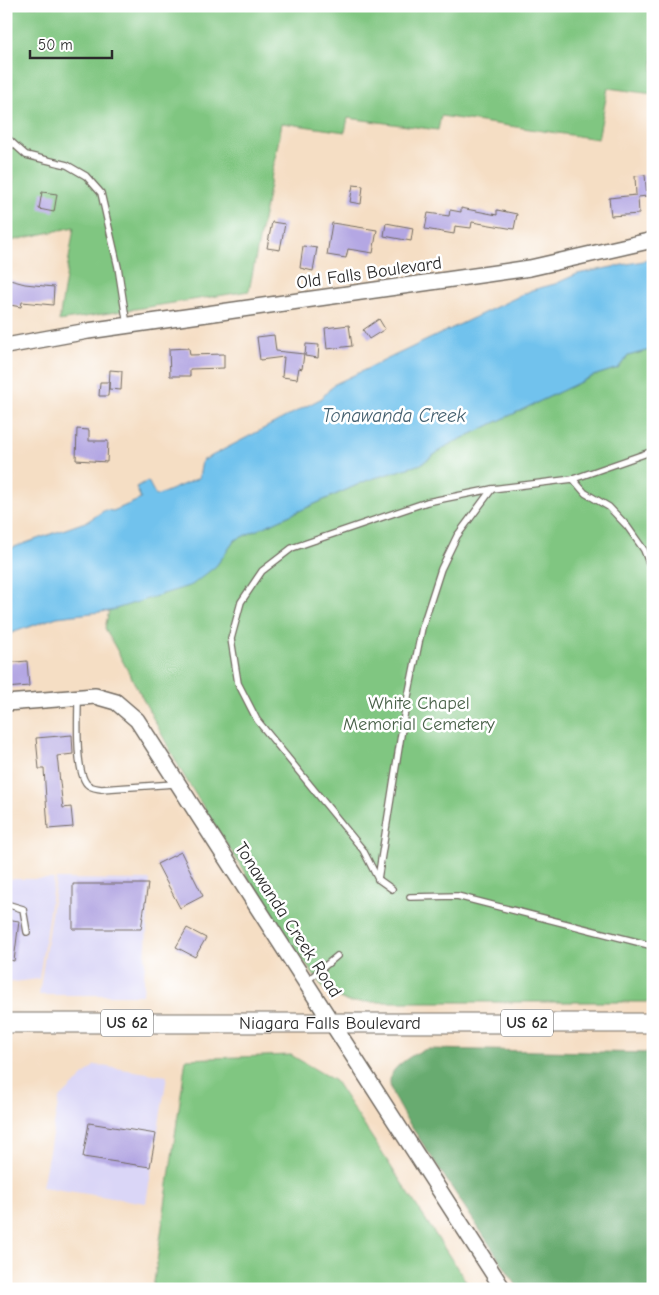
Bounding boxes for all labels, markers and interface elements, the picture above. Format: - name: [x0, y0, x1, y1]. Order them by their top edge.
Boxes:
- scale bar: [30, 28, 112, 60]
- text: 50 m: [38, 36, 73, 54]
- street label: Old Falls Boulevard: [295, 252, 443, 294]
- water label: Tonawanda Creek: [322, 405, 466, 427]
- park label: White Chapel Memorial Cemetery: [343, 693, 496, 735]
- street label: Tonawanda Creek Road: [230, 839, 346, 1001]
- road number: US 62: [101, 1010, 153, 1036]
- road number: US 62: [501, 1010, 553, 1036]
- street label: Niagara Falls Boulevard: [239, 1013, 421, 1034]

